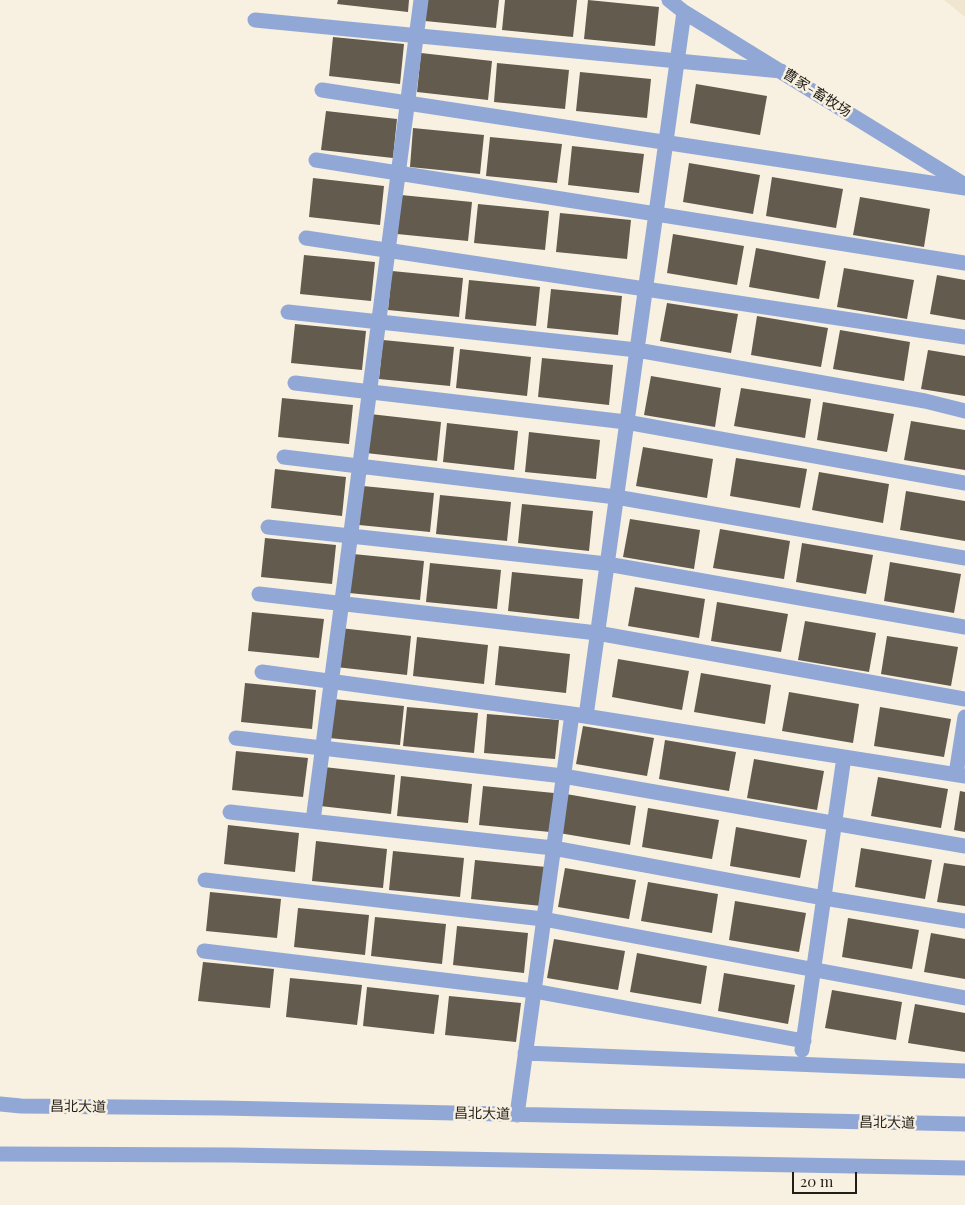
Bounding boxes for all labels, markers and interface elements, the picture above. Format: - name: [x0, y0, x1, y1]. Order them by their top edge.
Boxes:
- street label: 曹家-畜牧场: [780, 65, 854, 121]
- street label: 昌北大道: [50, 1098, 106, 1116]
- street label: 昌北大道: [454, 1105, 510, 1123]
- street label: 昌北大道: [859, 1114, 915, 1132]
- scale bar: [795, 1162, 860, 1194]
- text: 20 m: [800, 1171, 833, 1191]

